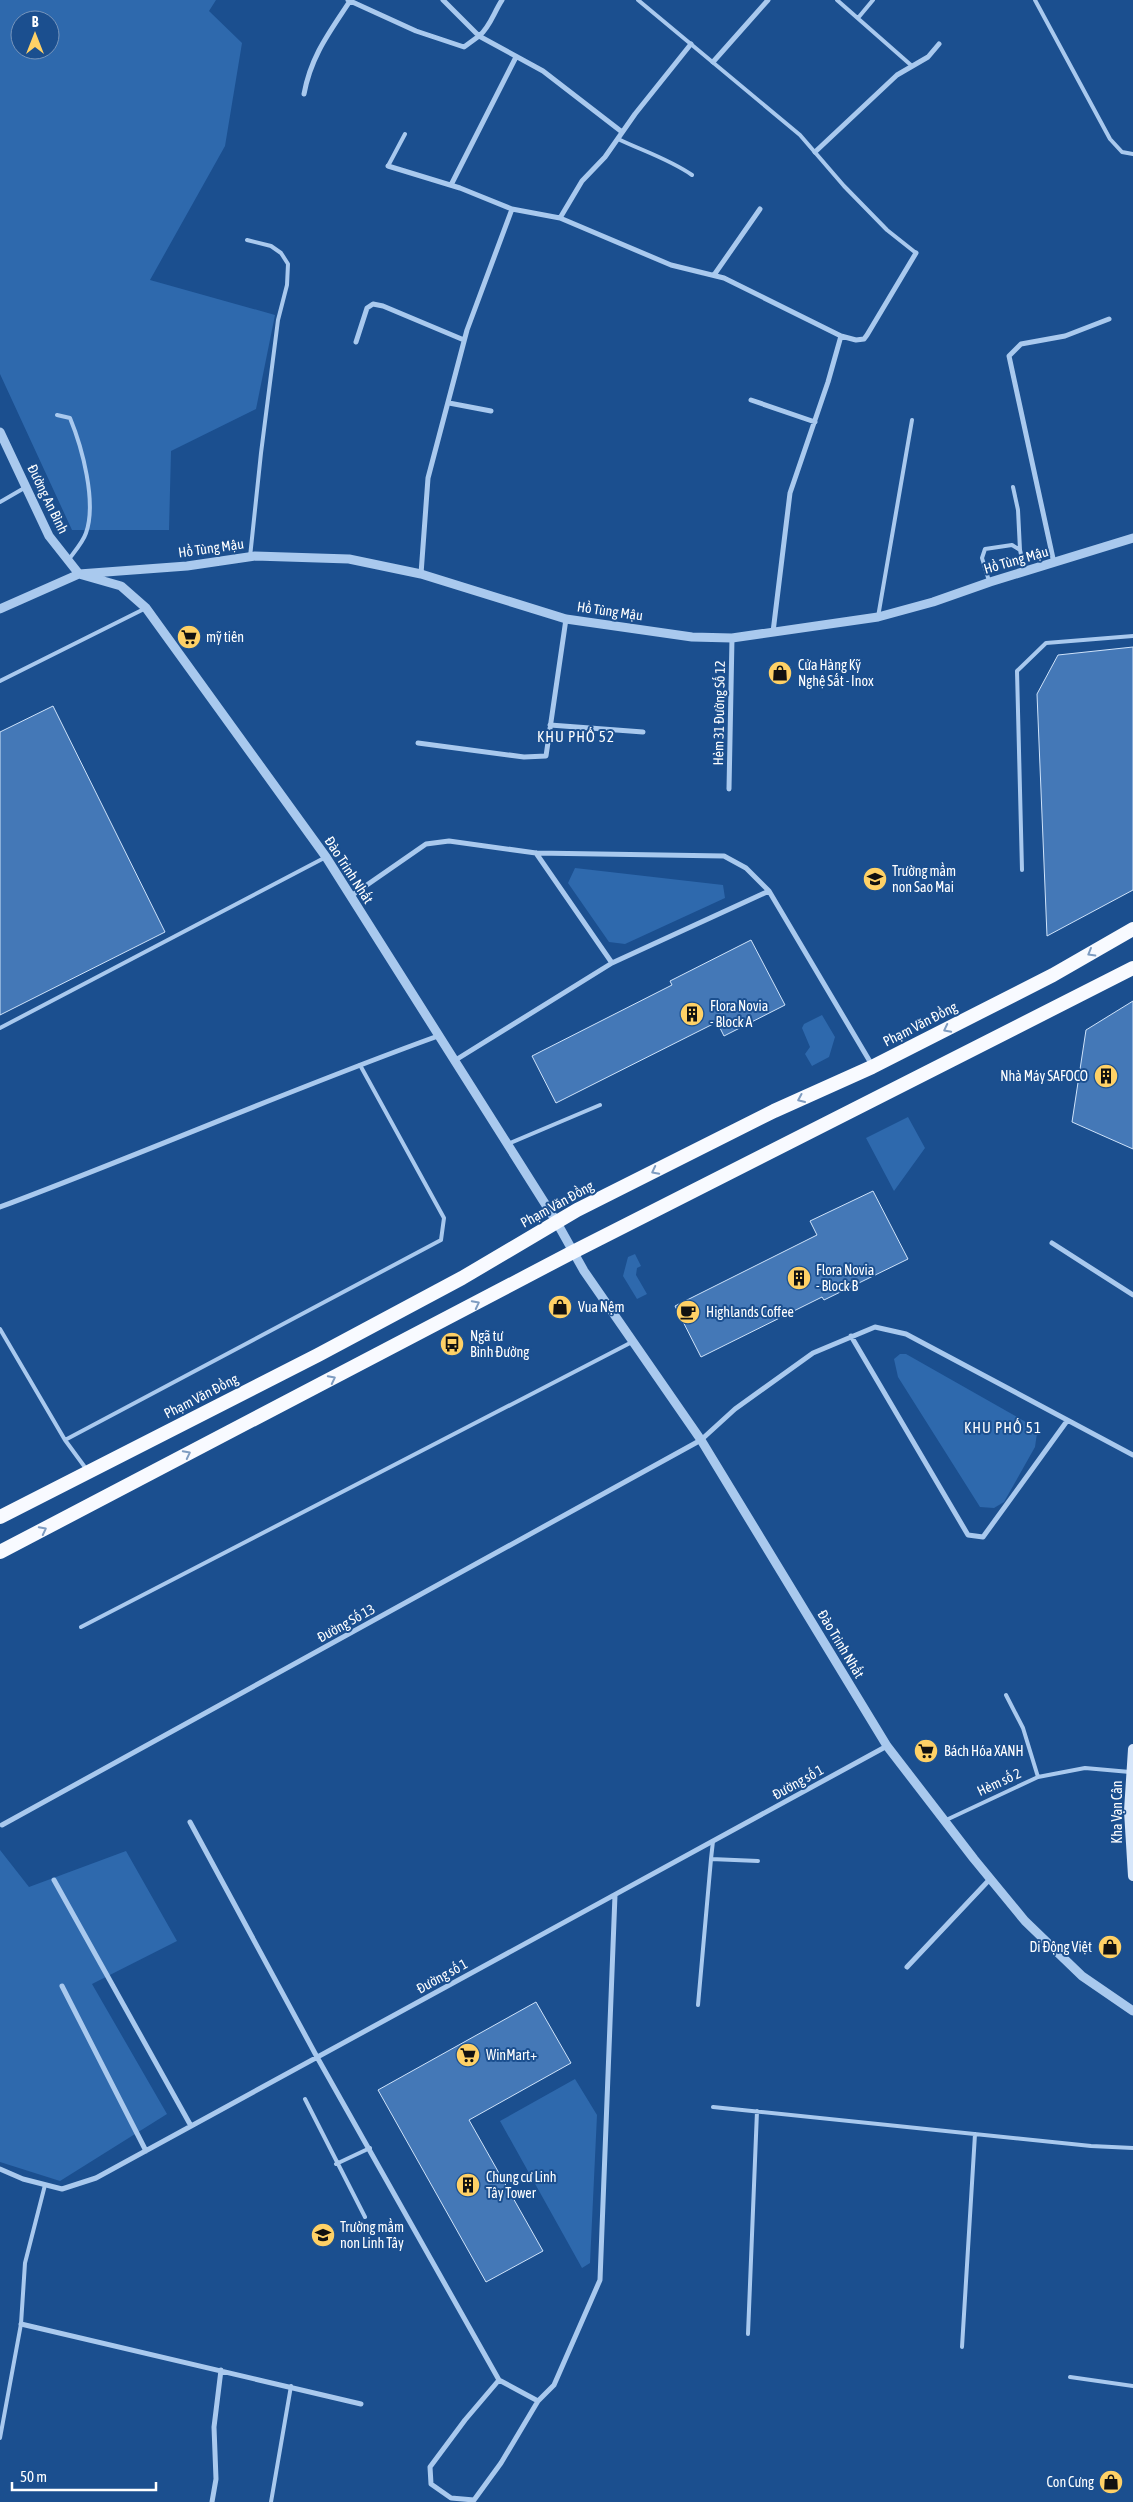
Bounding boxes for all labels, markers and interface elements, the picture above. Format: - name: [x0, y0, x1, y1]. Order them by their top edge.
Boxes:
- north arrow: [10, 10, 60, 60]
- text: B: [32, 14, 39, 30]
- street label: Đường An Bình: [24, 462, 72, 536]
- street label: Hồ Tùng Mậu: [177, 534, 245, 561]
- street label: Hồ Tùng Mậu: [982, 542, 1050, 577]
- street label: Hồ Tùng Mậu: [576, 597, 644, 624]
- supermarket icon: mỹ tiên: [176, 624, 202, 650]
- place label: mỹ tiên: [206, 629, 244, 645]
- place label: Cửa Hàng Kỹ Nghệ Sắt - Inox: [798, 657, 874, 689]
- street label: Hẻm 31 Đường Số 12: [709, 660, 728, 766]
- shop icon: Cửa Hàng Kỹ Nghệ Sắt - Inox: [767, 660, 793, 686]
- district label: KHU PHỐ 52: [537, 727, 615, 745]
- street label: Đào Trinh Nhất: [321, 833, 377, 906]
- place label: Trường mầm non Sao Mai: [892, 862, 956, 895]
- school or university icon: Trường mầm non Sao Mai: [862, 866, 888, 892]
- one-way arrow: [1087, 947, 1096, 957]
- place label: Flora Novia - Block A: [710, 998, 768, 1030]
- street label: Phạm Văn Đồng: [880, 998, 960, 1050]
- building icon: Flora Novia - Block A: [679, 1001, 705, 1027]
- one-way arrow: [943, 1023, 952, 1033]
- building icon: Nhà Máy SAFOCO: [1093, 1063, 1119, 1089]
- place label: Nhà Máy SAFOCO: [1000, 1068, 1088, 1084]
- one-way arrow: [797, 1093, 806, 1104]
- one-way arrow: [651, 1165, 660, 1175]
- street label: Phạm Văn Đồng: [517, 1176, 596, 1231]
- place label: Flora Novia - Block B: [816, 1262, 874, 1294]
- building icon: Flora Novia - Block B: [786, 1265, 812, 1291]
- shop icon: Vua Nệm: [547, 1294, 573, 1320]
- place label: Vua Nệm: [578, 1299, 625, 1315]
- cafe icon: Highlands Coffee: [675, 1299, 701, 1325]
- one-way arrow: [470, 1300, 479, 1310]
- place label: Highlands Coffee: [706, 1304, 794, 1320]
- place label: Ngã tư Bình Đường: [470, 1328, 529, 1360]
- bus stop icon: Ngã tư Bình Đường: [439, 1331, 465, 1357]
- street label: Phạm Văn Đồng: [161, 1370, 241, 1422]
- one-way arrow: [326, 1375, 335, 1385]
- district label: KHU PHỐ 51: [964, 1418, 1042, 1436]
- one-way arrow: [182, 1451, 191, 1461]
- one-way arrow: [38, 1526, 47, 1536]
- street label: Đường Số 13: [314, 1600, 378, 1645]
- street label: Đào Trinh Nhất: [814, 1607, 868, 1681]
- supermarket icon: Bách Hóa XANH: [913, 1738, 939, 1764]
- place label: Bách Hóa XANH: [944, 1743, 1024, 1759]
- street label: Đường số 1: [769, 1761, 826, 1803]
- street label: Hẻm số 2: [974, 1764, 1023, 1799]
- street label: Kha Vạn Cân: [1109, 1780, 1125, 1844]
- shop icon: Di Động Việt: [1097, 1934, 1123, 1960]
- place label: Di Động Việt: [1029, 1939, 1092, 1955]
- street label: Đường số 1: [413, 1955, 470, 1997]
- supermarket icon: WinMart+: [455, 2042, 481, 2068]
- place label: WinMart+: [486, 2047, 537, 2063]
- place label: Chung cư Linh Tây Tower: [486, 2169, 557, 2201]
- building icon: Chung cư Linh Tây Tower: [455, 2172, 481, 2198]
- place label: Trường mầm non Linh Tây: [340, 2218, 404, 2251]
- school or university icon: Trường mầm non Linh Tây: [310, 2222, 336, 2248]
- scale bar: [12, 2460, 156, 2492]
- text: 50 m: [20, 2468, 47, 2485]
- shop icon: Con Cưng: [1098, 2469, 1124, 2495]
- place label: Con Cưng: [1047, 2474, 1094, 2490]

